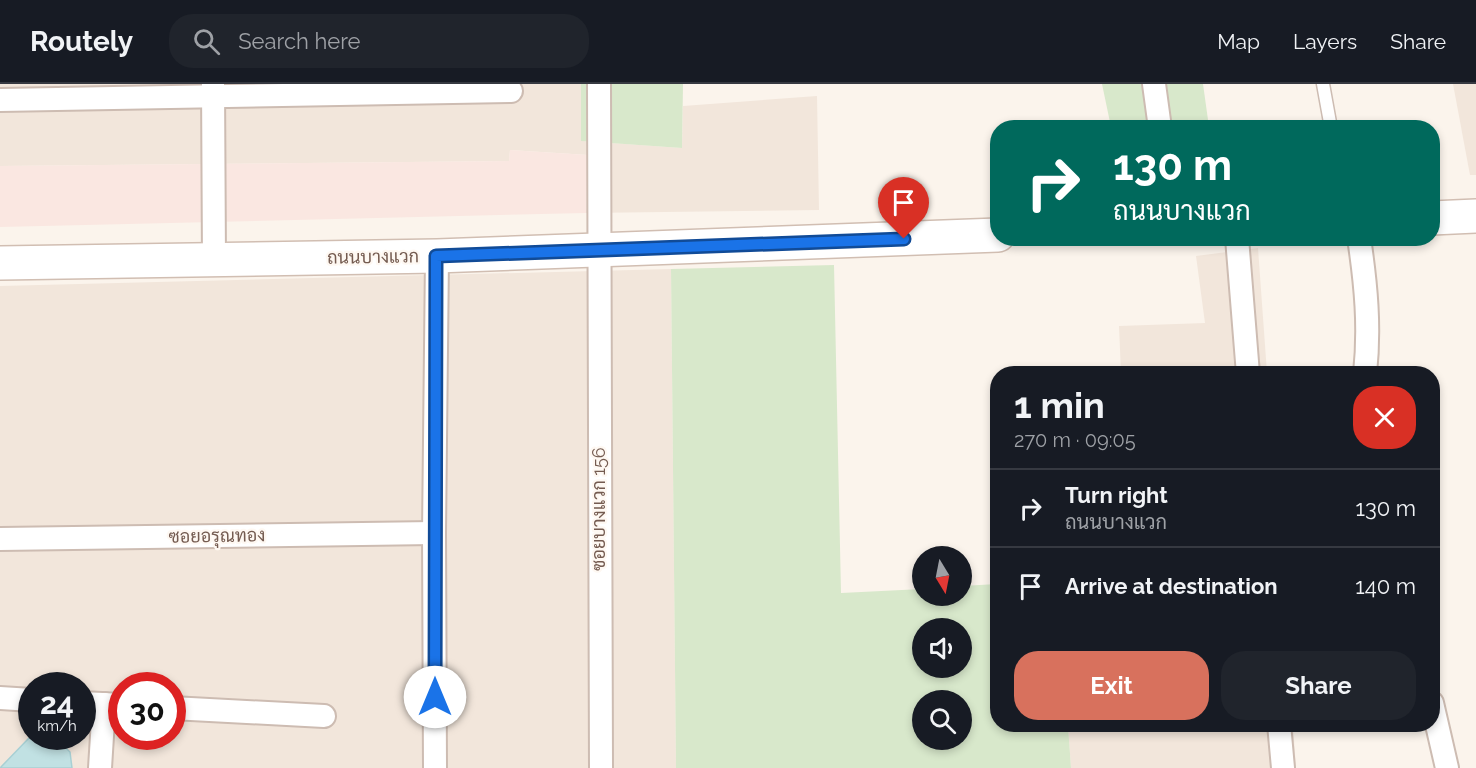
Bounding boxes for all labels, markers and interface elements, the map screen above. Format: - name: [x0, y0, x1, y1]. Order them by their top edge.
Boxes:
- search box: [169, 14, 589, 68]
- text: Routely: [30, 25, 133, 58]
- icon: search: [190, 25, 223, 58]
- text: Search here: [238, 28, 360, 54]
- text: Map: [1217, 29, 1260, 54]
- text: Layers: [1293, 29, 1357, 54]
- text: Share: [1390, 29, 1446, 54]
- text: 130 m: [1113, 141, 1232, 190]
- icon: right: [1014, 144, 1092, 222]
- pin: [878, 177, 929, 239]
- icon: arrive: [887, 186, 920, 219]
- text: ถนนบางแวก: [1113, 195, 1251, 226]
- street label: ถนนบางแวก: [327, 245, 419, 268]
- text: 1 min: [1014, 384, 1105, 426]
- button: close: [1353, 386, 1416, 449]
- text: 270 m · 09:05: [1014, 428, 1136, 452]
- street label: ซอยบางแวก 156: [588, 447, 609, 571]
- text: Turn right: [1065, 482, 1168, 508]
- icon: right: [1014, 492, 1047, 525]
- text: 130 m: [1356, 495, 1416, 521]
- text: ถนนบางแวก: [1065, 510, 1167, 534]
- street label: ซอยอรุณทอง: [168, 524, 266, 549]
- north arrow: [912, 546, 972, 606]
- map controls: [912, 546, 972, 750]
- icon: arrive: [1014, 570, 1047, 603]
- text: Arrive at destination: [1065, 573, 1278, 599]
- text: 140 m: [1355, 573, 1416, 599]
- button: sound: [912, 618, 972, 678]
- button: Exit: [1014, 651, 1209, 720]
- button: Share: [1221, 651, 1416, 720]
- position arrow: [403, 665, 467, 729]
- speed limit sign: 30: [108, 672, 186, 750]
- text: 24: [40, 686, 74, 721]
- button: search: [912, 690, 972, 750]
- text: km/h: [37, 717, 77, 735]

